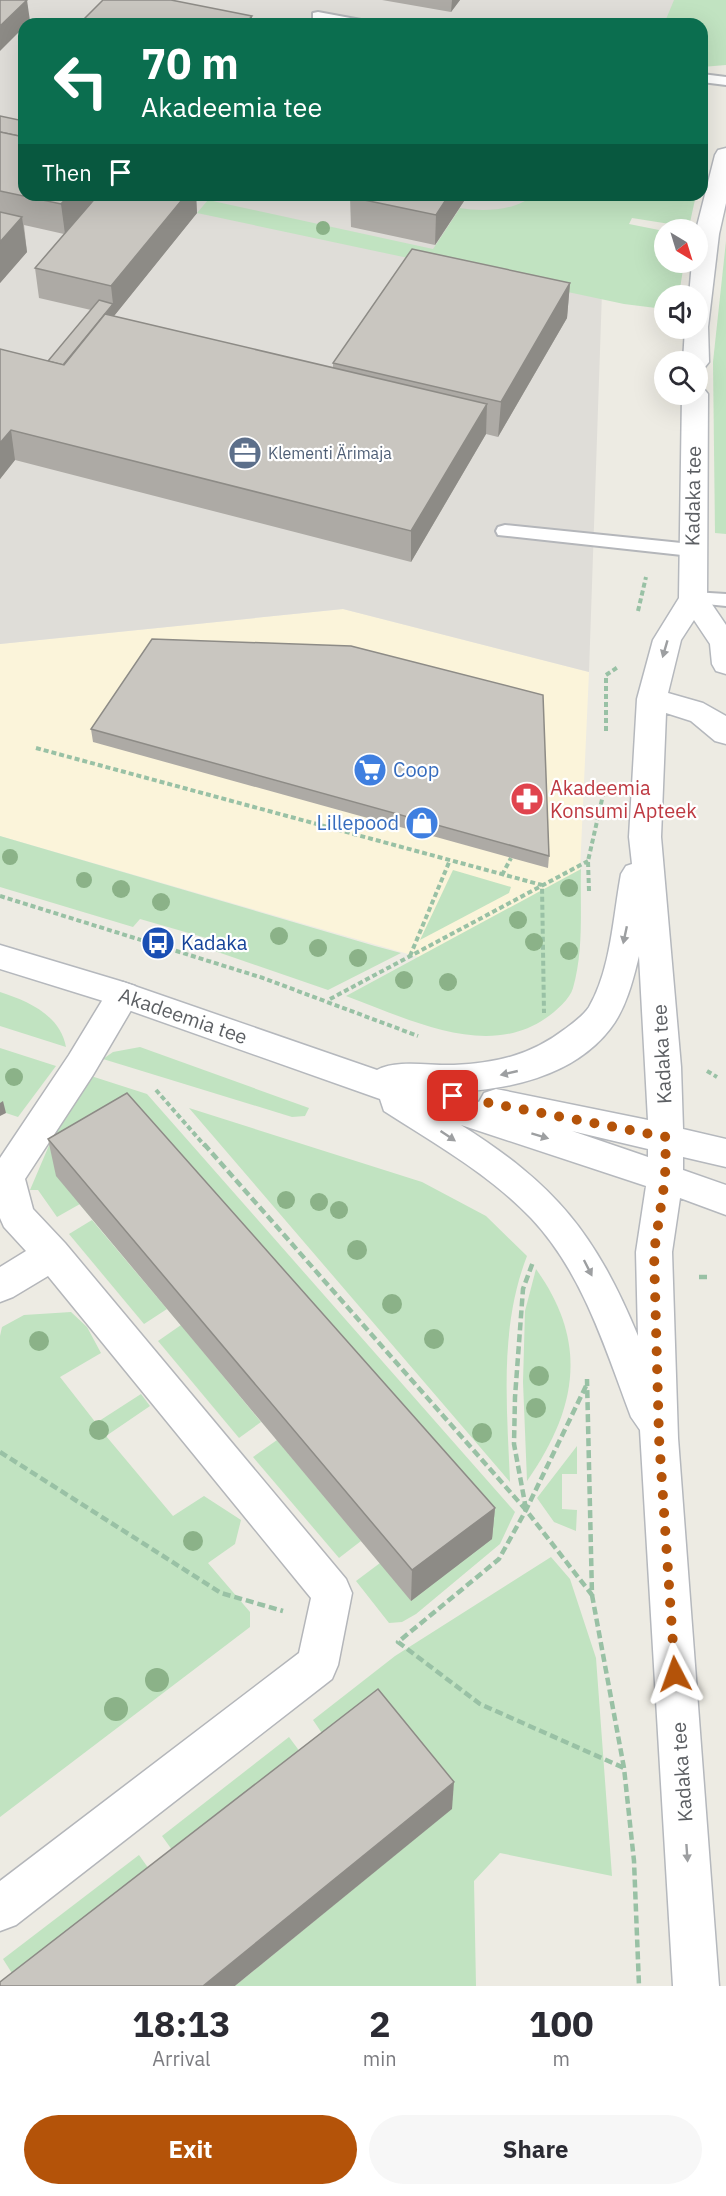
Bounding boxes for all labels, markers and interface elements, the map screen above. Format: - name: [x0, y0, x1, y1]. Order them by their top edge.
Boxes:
- text: 70 m: [141, 36, 239, 91]
- icon: left: [42, 42, 120, 120]
- text: Akadeemia tee: [141, 89, 322, 124]
- icon: arrive: [104, 156, 137, 189]
- text: Then: [42, 158, 92, 187]
- north arrow: [654, 219, 708, 273]
- map controls: [654, 219, 708, 405]
- button: sound: [654, 285, 708, 339]
- button: search: [654, 351, 708, 405]
- office icon: Klementi Ärimaja: [227, 435, 263, 471]
- place label: Klementi Ärimaja: [268, 443, 392, 463]
- street label: Kadaka tee: [678, 446, 707, 546]
- one-way arrow: [660, 640, 669, 658]
- supermarket icon: Coop: [352, 752, 388, 788]
- place label: Coop: [393, 756, 439, 783]
- place label: Akadeemia Konsumi Apteek: [550, 774, 697, 824]
- pharmacy icon: Akadeemia Konsumi Apteek: [509, 781, 545, 817]
- shop icon: Lillepood: [404, 805, 440, 841]
- place label: Lillepood: [317, 809, 399, 836]
- bus stop icon: Kadaka: [140, 925, 176, 961]
- one-way arrow: [620, 926, 629, 945]
- place label: Kadaka: [181, 929, 248, 956]
- street label: Akadeemia tee: [115, 981, 251, 1050]
- street label: Kadaka tee: [645, 1003, 678, 1105]
- one-way arrow: [500, 1068, 518, 1078]
- pin: [427, 1070, 478, 1121]
- icon: arrive: [436, 1079, 469, 1112]
- one-way arrow: [439, 1130, 456, 1141]
- one-way arrow: [531, 1131, 549, 1141]
- one-way arrow: [583, 1259, 592, 1276]
- position arrow: [643, 1642, 707, 1706]
- street label: Kadaka tee: [665, 1721, 698, 1823]
- one-way arrow: [682, 1843, 692, 1862]
- text: 18:13: [132, 2000, 231, 2047]
- text: 2: [369, 2000, 391, 2047]
- text: 100: [529, 2000, 594, 2047]
- text: Arrival: [152, 2045, 211, 2072]
- text: min: [363, 2045, 397, 2072]
- text: m: [553, 2045, 570, 2072]
- button: Exit: [24, 2115, 357, 2184]
- button: Share: [369, 2115, 702, 2184]

